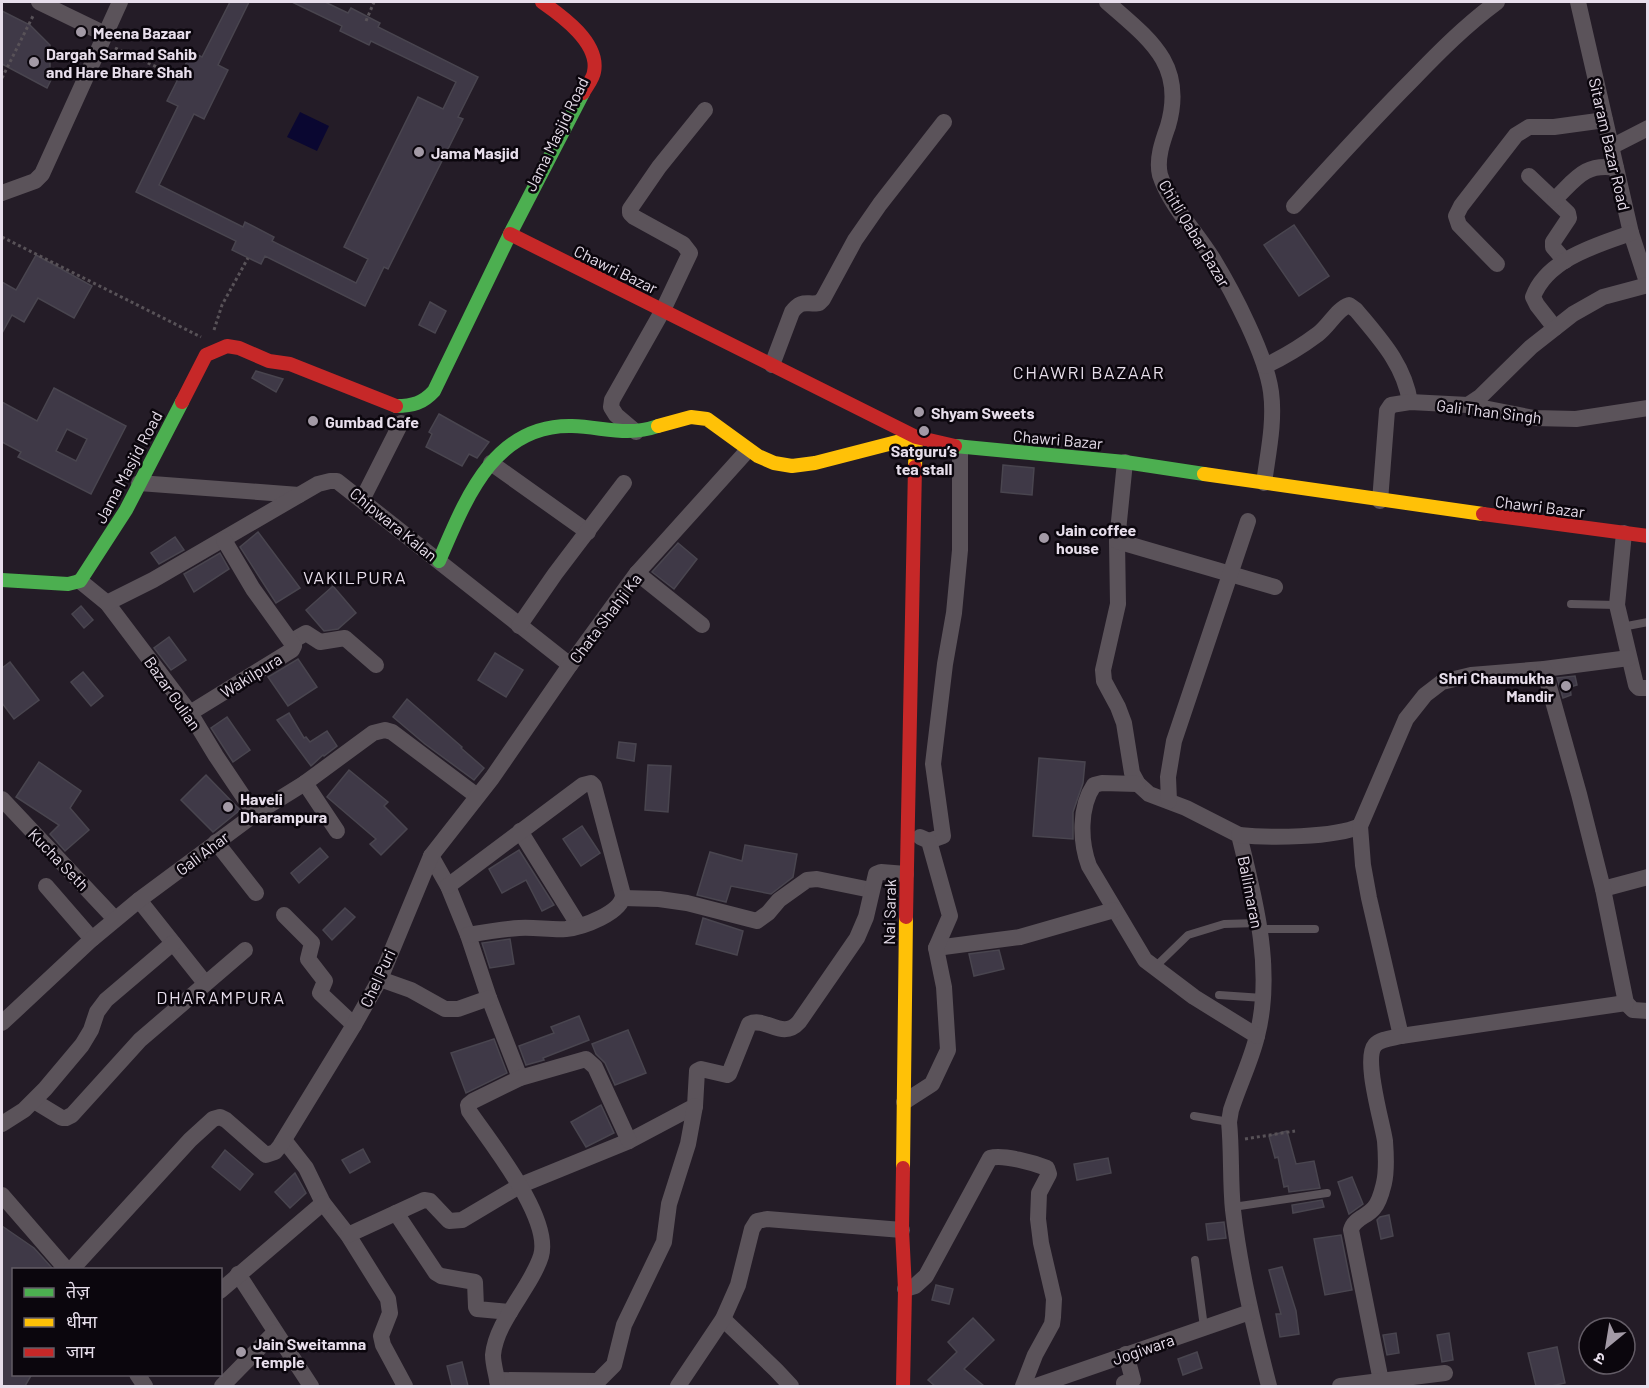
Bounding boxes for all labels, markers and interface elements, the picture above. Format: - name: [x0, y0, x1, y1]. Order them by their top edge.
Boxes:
- place label: Meena Bazaar: [93, 23, 191, 42]
- marker: Meena Bazaar: [74, 25, 88, 39]
- place label: Dargah Sarmad Sahib and Hare Bhare Shah: [46, 44, 197, 81]
- marker: Dargah Sarmad Sahib and Hare Bhare Shah: [27, 55, 41, 69]
- street label: Jama Masjid Road: [520, 74, 592, 194]
- street label: Sitaram Bazar Road: [1585, 76, 1635, 212]
- place label: Jama Masjid: [431, 143, 519, 162]
- marker: Jama Masjid: [412, 145, 426, 159]
- street label: Chitli Qabar Bazar: [1156, 176, 1235, 290]
- street label: Chawri Bazar: [571, 241, 661, 297]
- district label: CHAWRI BAZAAR: [1013, 361, 1165, 383]
- street label: Gali Than Singh: [1435, 395, 1543, 427]
- place label: Shyam Sweets: [931, 403, 1034, 422]
- marker: Shyam Sweets: [912, 405, 926, 419]
- street label: Jama Masjid Road: [90, 408, 166, 526]
- place label: Gumbad Cafe: [325, 412, 419, 431]
- marker: Gumbad Cafe: [306, 414, 320, 428]
- marker: Satguru’s tea stall: [917, 424, 931, 438]
- street label: Chawri Bazar: [1012, 426, 1104, 452]
- place label: Satguru’s tea stall: [891, 441, 957, 478]
- street label: Chipwara Kalan: [347, 483, 441, 565]
- street label: Chawri Bazar: [1494, 491, 1586, 521]
- place label: Jain coffee house: [1056, 520, 1137, 557]
- marker: Jain coffee house: [1037, 531, 1051, 545]
- district label: VAKILPURA: [303, 566, 407, 588]
- street label: Chata Shahji Ka: [565, 569, 645, 667]
- street label: Wakilpura: [217, 649, 285, 701]
- street label: Bazar Gulian: [141, 653, 205, 733]
- place label: Shri Chaumukha Mandir: [1439, 668, 1554, 705]
- marker: Shri Chaumukha Mandir: [1559, 679, 1573, 693]
- place label: Haveli Dharampura: [240, 789, 327, 826]
- marker: Haveli Dharampura: [221, 800, 235, 814]
- street label: Kucha Seth: [25, 824, 93, 894]
- street label: Gali Ahar: [172, 827, 232, 879]
- street label: Ballimaran: [1235, 854, 1267, 930]
- street label: Nai Sarak: [879, 879, 899, 945]
- street label: Chel Puri: [355, 946, 399, 1010]
- district label: DHARAMPURA: [156, 986, 286, 1008]
- legend: [12, 1268, 222, 1376]
- text: तेज़: [66, 1280, 90, 1302]
- text: धीमा: [66, 1310, 97, 1332]
- north arrow: [1577, 1316, 1637, 1376]
- street label: Jogiwara: [1110, 1330, 1176, 1368]
- place label: Jain Sweitamna Temple: [253, 1334, 366, 1371]
- text: जाम: [66, 1340, 96, 1362]
- marker: Jain Sweitamna Temple: [234, 1345, 248, 1359]
- text: उ: [1590, 1349, 1608, 1370]

